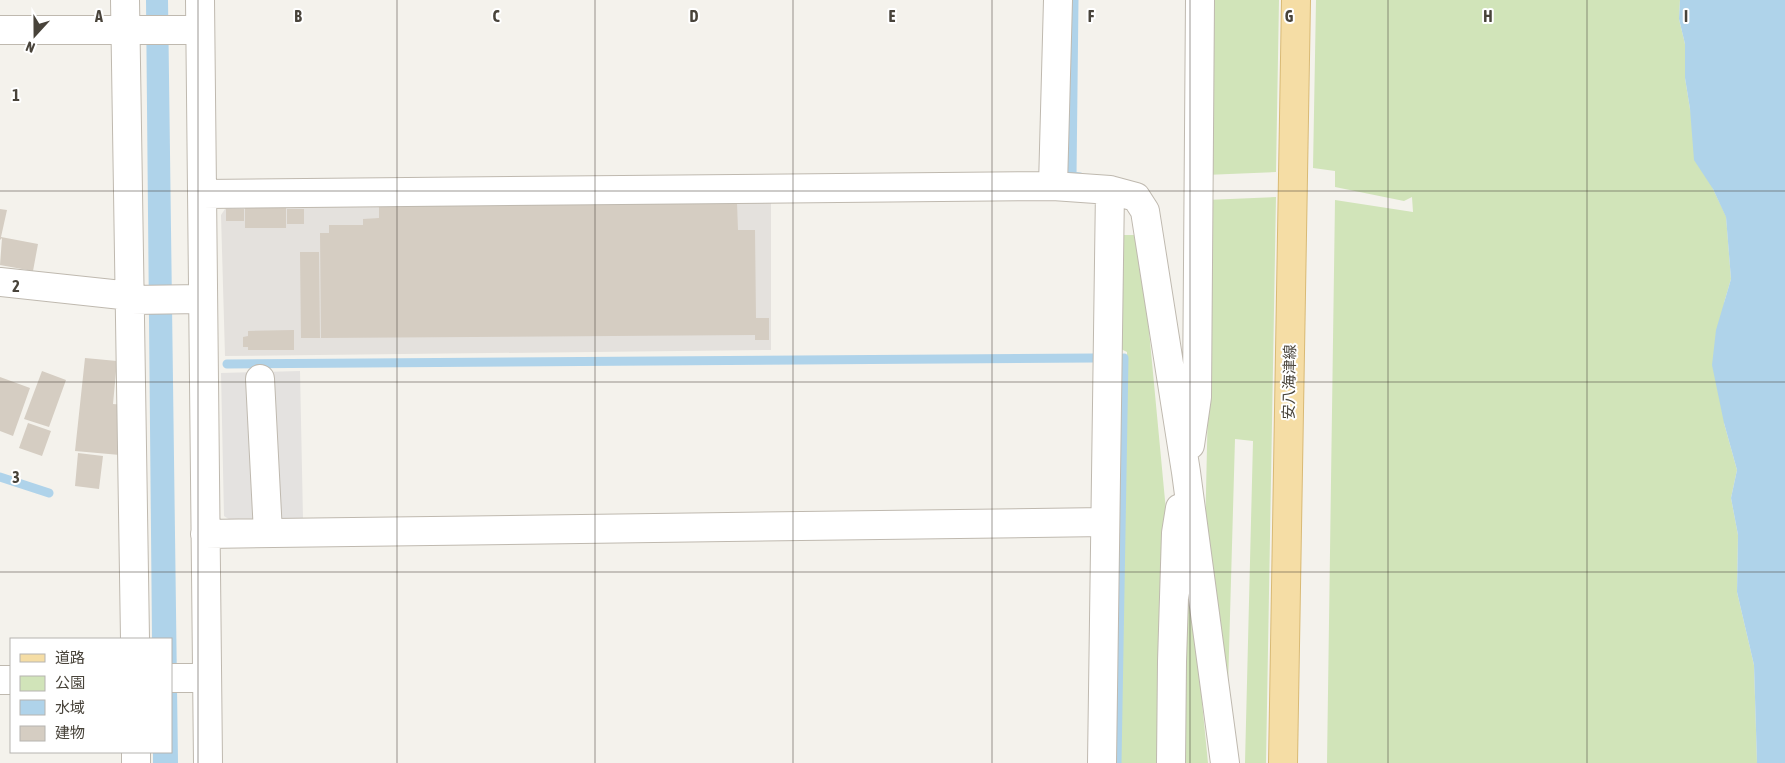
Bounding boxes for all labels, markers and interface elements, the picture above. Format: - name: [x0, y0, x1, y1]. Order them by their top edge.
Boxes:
- text: A: [94, 7, 103, 25]
- text: B: [294, 7, 302, 25]
- text: C: [492, 7, 500, 25]
- text: D: [690, 7, 699, 25]
- text: E: [889, 7, 896, 25]
- text: F: [1088, 7, 1095, 25]
- text: G: [1285, 7, 1294, 25]
- text: H: [1483, 7, 1493, 25]
- text: I: [1684, 7, 1688, 25]
- north arrow: [10, 10, 60, 60]
- text: N: [24, 38, 37, 56]
- text: 1: [12, 86, 20, 104]
- text: 2: [12, 277, 20, 295]
- street label: 安八海津線: [1280, 344, 1298, 420]
- text: 3: [12, 468, 20, 486]
- legend: [10, 638, 172, 753]
- text: 道路: [55, 649, 85, 666]
- text: 公園: [55, 674, 85, 691]
- text: 水域: [55, 699, 85, 716]
- text: 建物: [55, 724, 85, 741]

